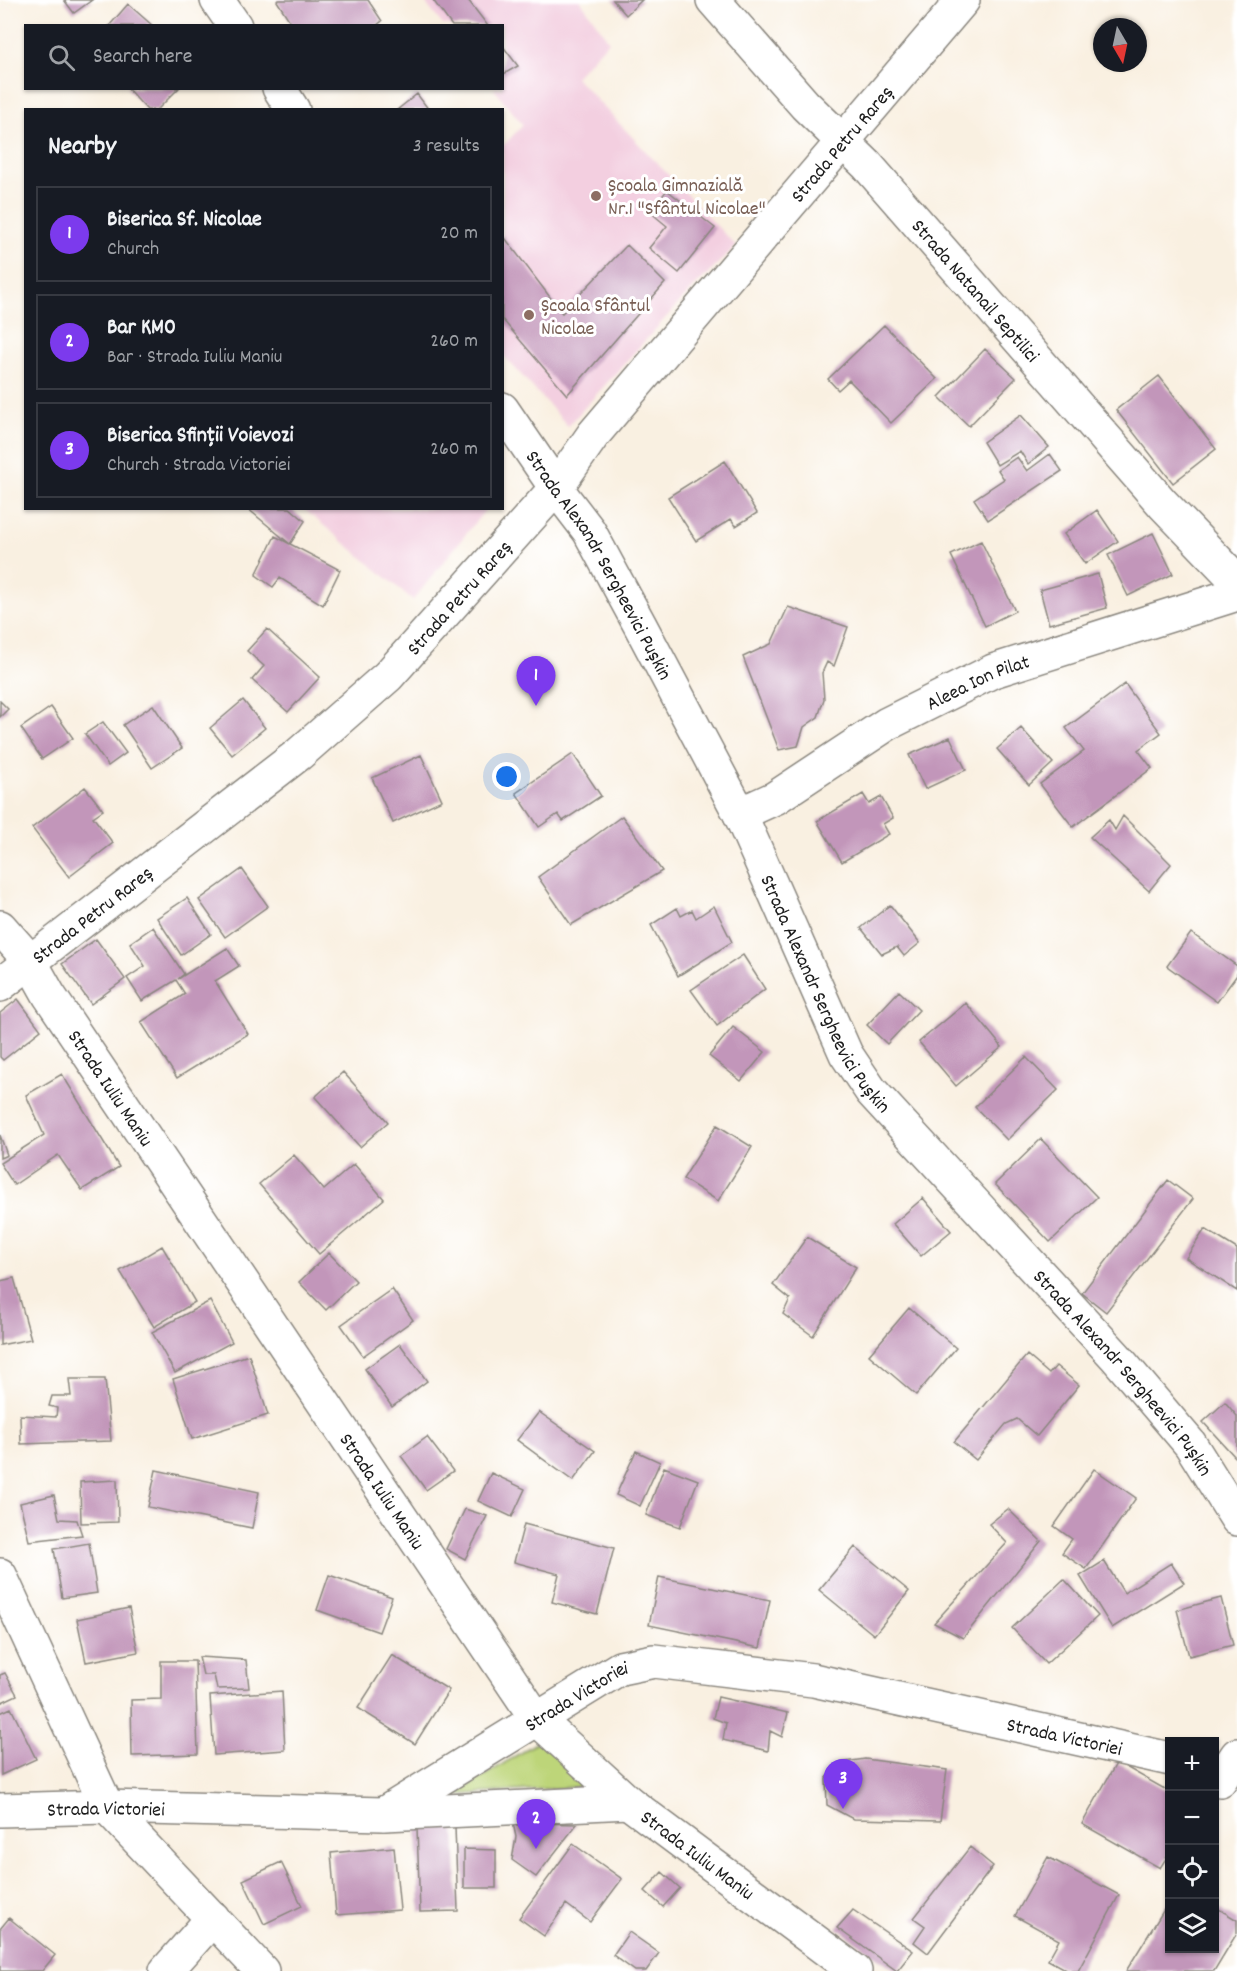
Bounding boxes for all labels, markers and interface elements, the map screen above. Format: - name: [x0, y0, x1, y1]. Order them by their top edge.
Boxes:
- north arrow: [1093, 18, 1147, 72]
- search box: [24, 24, 504, 90]
- icon: search: [45, 41, 78, 74]
- text: Search here: [93, 42, 192, 73]
- street label: Strada Petru Rareș: [785, 80, 901, 210]
- text: Nearby: [48, 129, 116, 166]
- text: 3 results: [413, 133, 480, 161]
- place label: Școala Gimnazială Nr.1 "Sfântul Nicolae": [608, 173, 766, 224]
- marker: Școala Gimnazială Nr.1 "Sfântul Nicolae": [589, 189, 603, 203]
- text: Biserica Sf. Nicolae: [107, 205, 262, 236]
- street label: Strada Natanail Septilici: [904, 214, 1045, 370]
- text: 1: [67, 220, 72, 248]
- text: 20 m: [440, 220, 478, 248]
- text: Church: [107, 236, 159, 264]
- place label: Școala Sfântul Nicolae: [541, 293, 650, 344]
- marker: Școala Sfântul Nicolae: [522, 308, 536, 322]
- text: Bar KM0: [107, 313, 176, 344]
- text: 2: [65, 328, 74, 356]
- text: 260 m: [430, 328, 478, 356]
- text: Bar · Strada Iuliu Maniu: [107, 344, 282, 372]
- text: Biserica Sfinții Voievozi: [107, 421, 293, 452]
- text: 3: [65, 436, 74, 464]
- text: 260 m: [430, 436, 478, 464]
- street label: Strada Alexandr Sergheevici Pușkin: [517, 445, 677, 686]
- text: Church · Strada Victoriei: [107, 452, 291, 480]
- street label: Strada Petru Rareș: [402, 535, 520, 663]
- street label: Aleea Ion Pilat: [922, 649, 1033, 719]
- pin: 1: [516, 656, 556, 706]
- your location: [492, 762, 521, 791]
- street label: Strada Petru Rareș: [27, 861, 160, 972]
- street label: Strada Alexandr Sergheevici Pușkin: [752, 871, 896, 1121]
- street label: Strada Iuliu Maniu: [59, 1025, 158, 1153]
- street label: Strada Alexandr Sergheevici Pușkin: [1025, 1265, 1218, 1482]
- street label: Strada Iuliu Maniu: [331, 1428, 430, 1556]
- street label: Strada Victoriei: [520, 1656, 632, 1740]
- street label: Strada Victoriei: [1003, 1712, 1125, 1765]
- map controls: [1165, 1737, 1219, 1953]
- button: +: [1165, 1737, 1219, 1791]
- pin: 3: [824, 1760, 862, 1809]
- button: −: [1165, 1791, 1219, 1845]
- street label: Strada Victoriei: [47, 1796, 165, 1826]
- pin: 2: [516, 1800, 556, 1849]
- street label: Strada Iuliu Maniu: [634, 1805, 759, 1908]
- button: locate: [1165, 1845, 1219, 1899]
- button: layers: [1165, 1899, 1219, 1953]

